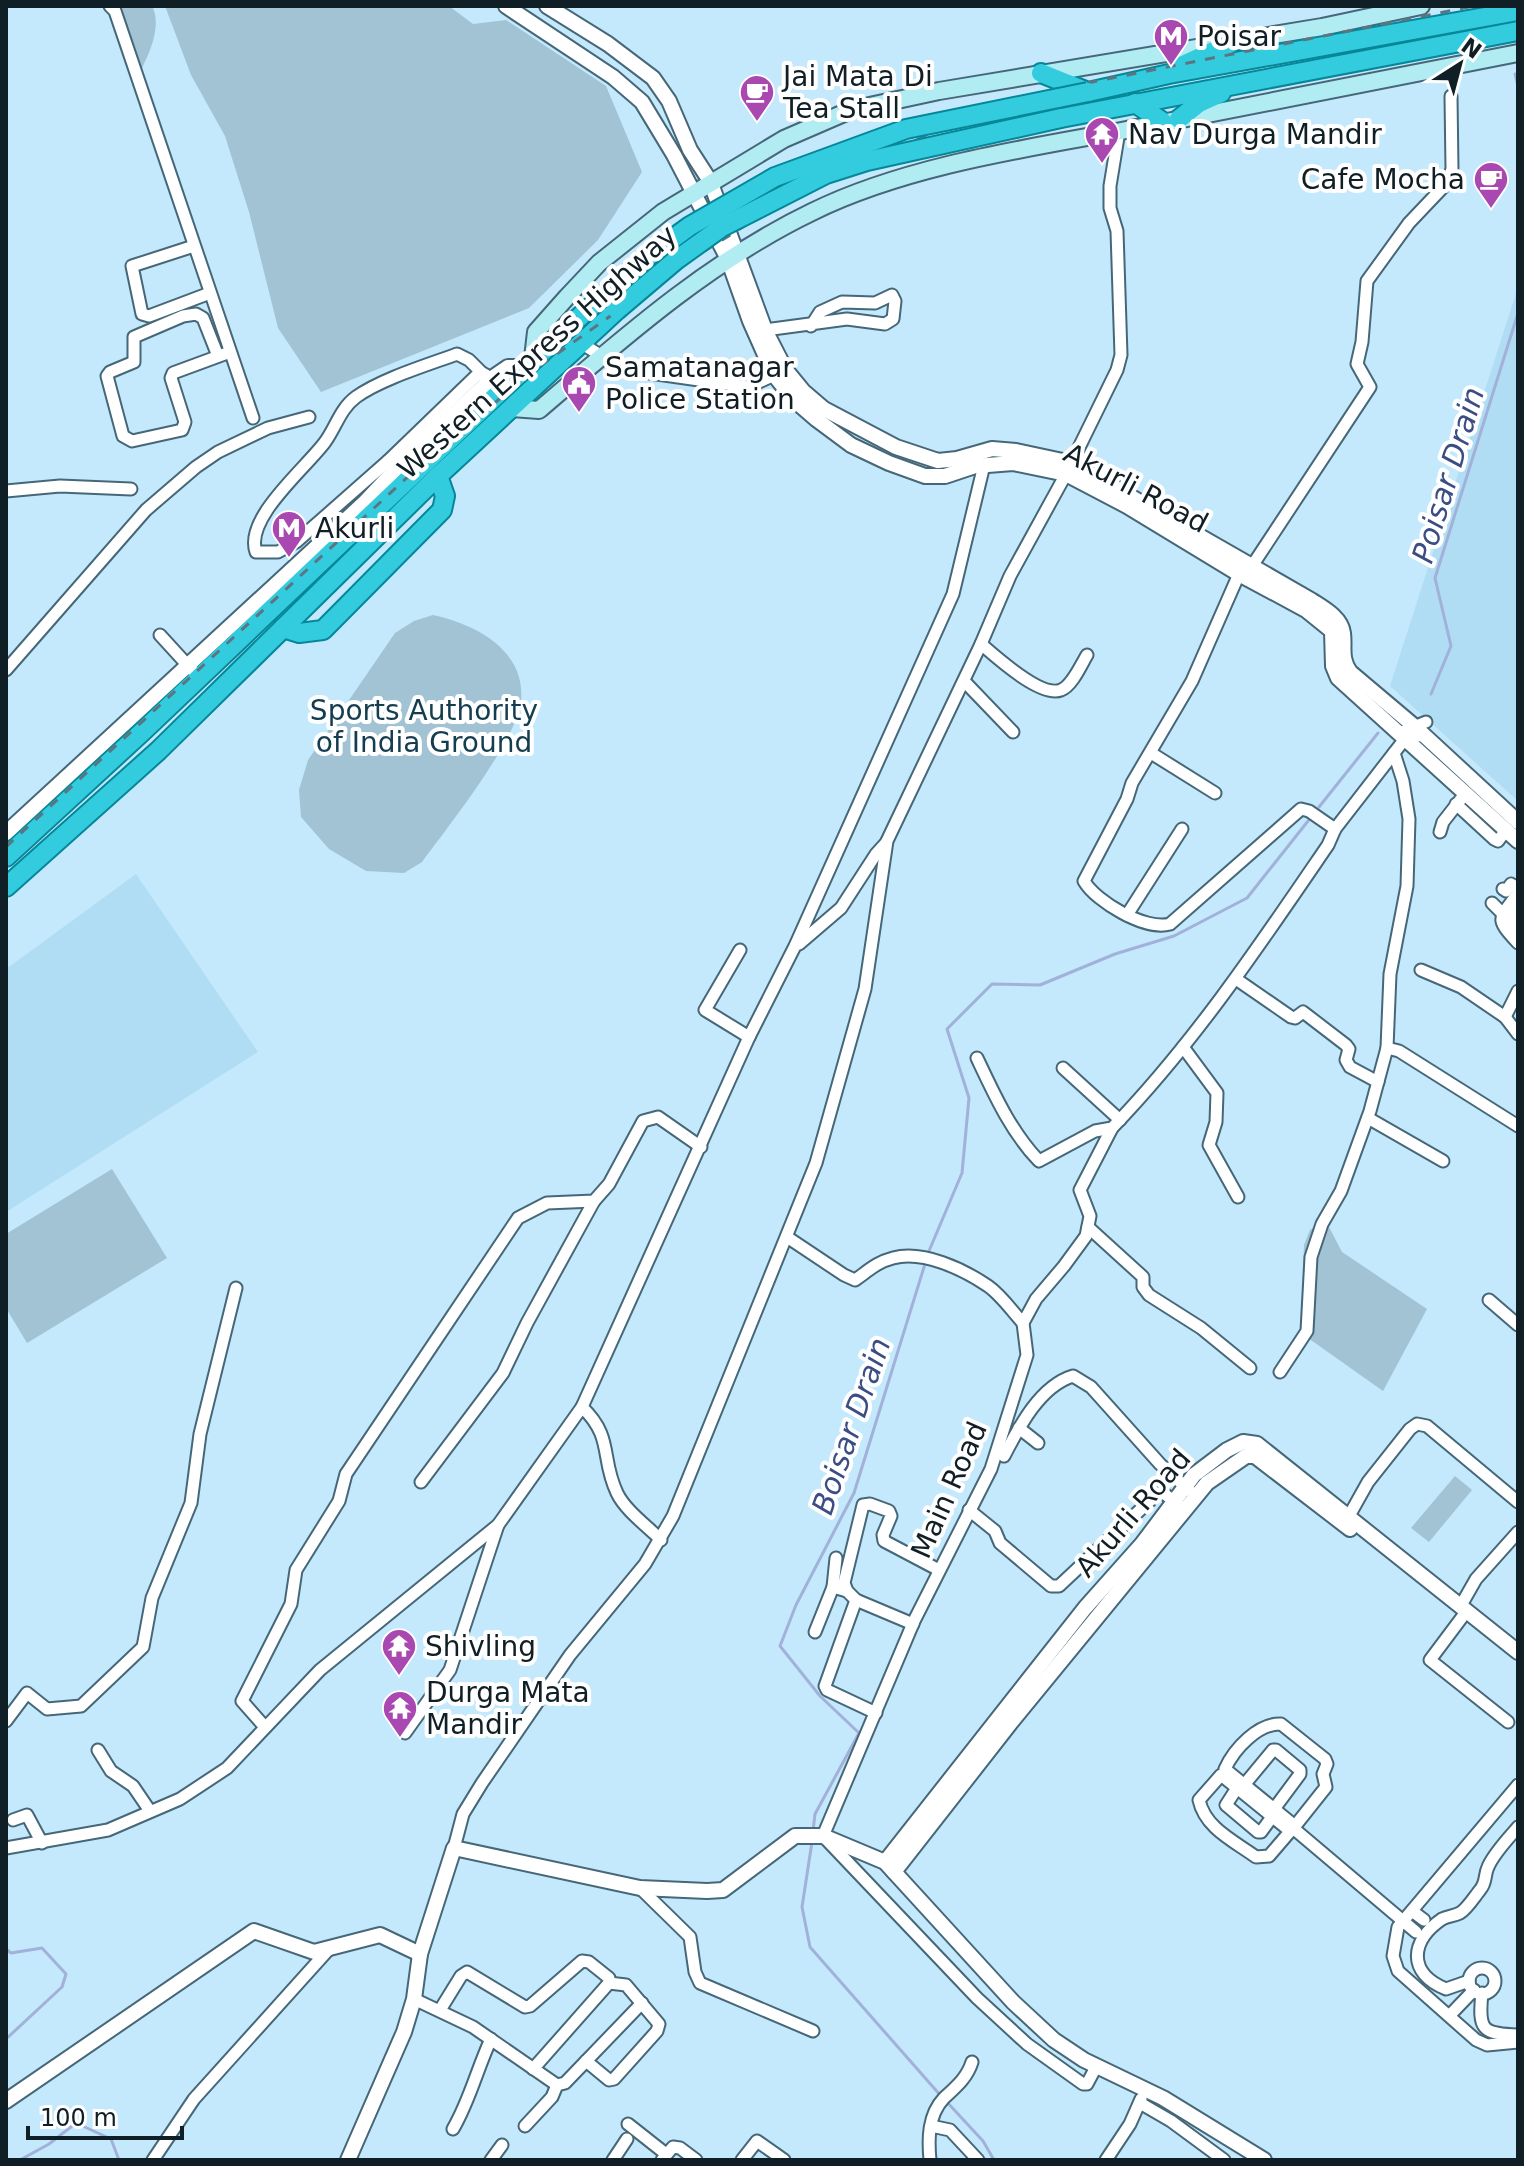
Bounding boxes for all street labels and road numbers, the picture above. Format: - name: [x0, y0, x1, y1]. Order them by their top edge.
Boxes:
- street label: Western Express Highway: [391, 218, 683, 486]
- street label: Akurli Road: [1058, 436, 1214, 540]
- street label: Main Road: [904, 1417, 994, 1563]
- street label: Akurli Road: [1069, 1442, 1197, 1584]

